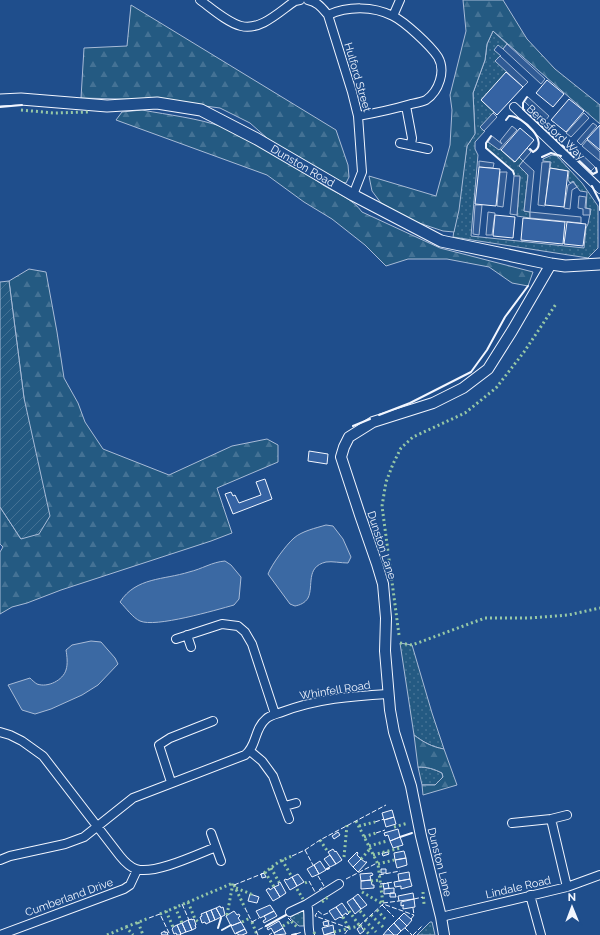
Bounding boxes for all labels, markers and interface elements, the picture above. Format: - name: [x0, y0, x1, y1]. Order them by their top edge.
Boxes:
- street label: Hulford Street: [341, 41, 374, 114]
- street label: Beresford Way: [524, 102, 588, 163]
- street label: Dunston Road: [268, 142, 337, 190]
- street label: Dunston Lane: [364, 509, 399, 581]
- street label: Whinfell Road: [299, 678, 372, 703]
- street label: Dunston Lane: [425, 826, 455, 899]
- street label: Lindale Road: [484, 874, 552, 901]
- street label: Cumberland Drive: [23, 875, 115, 919]
- north arrow: [552, 887, 592, 927]
- text: N: [568, 891, 576, 904]

